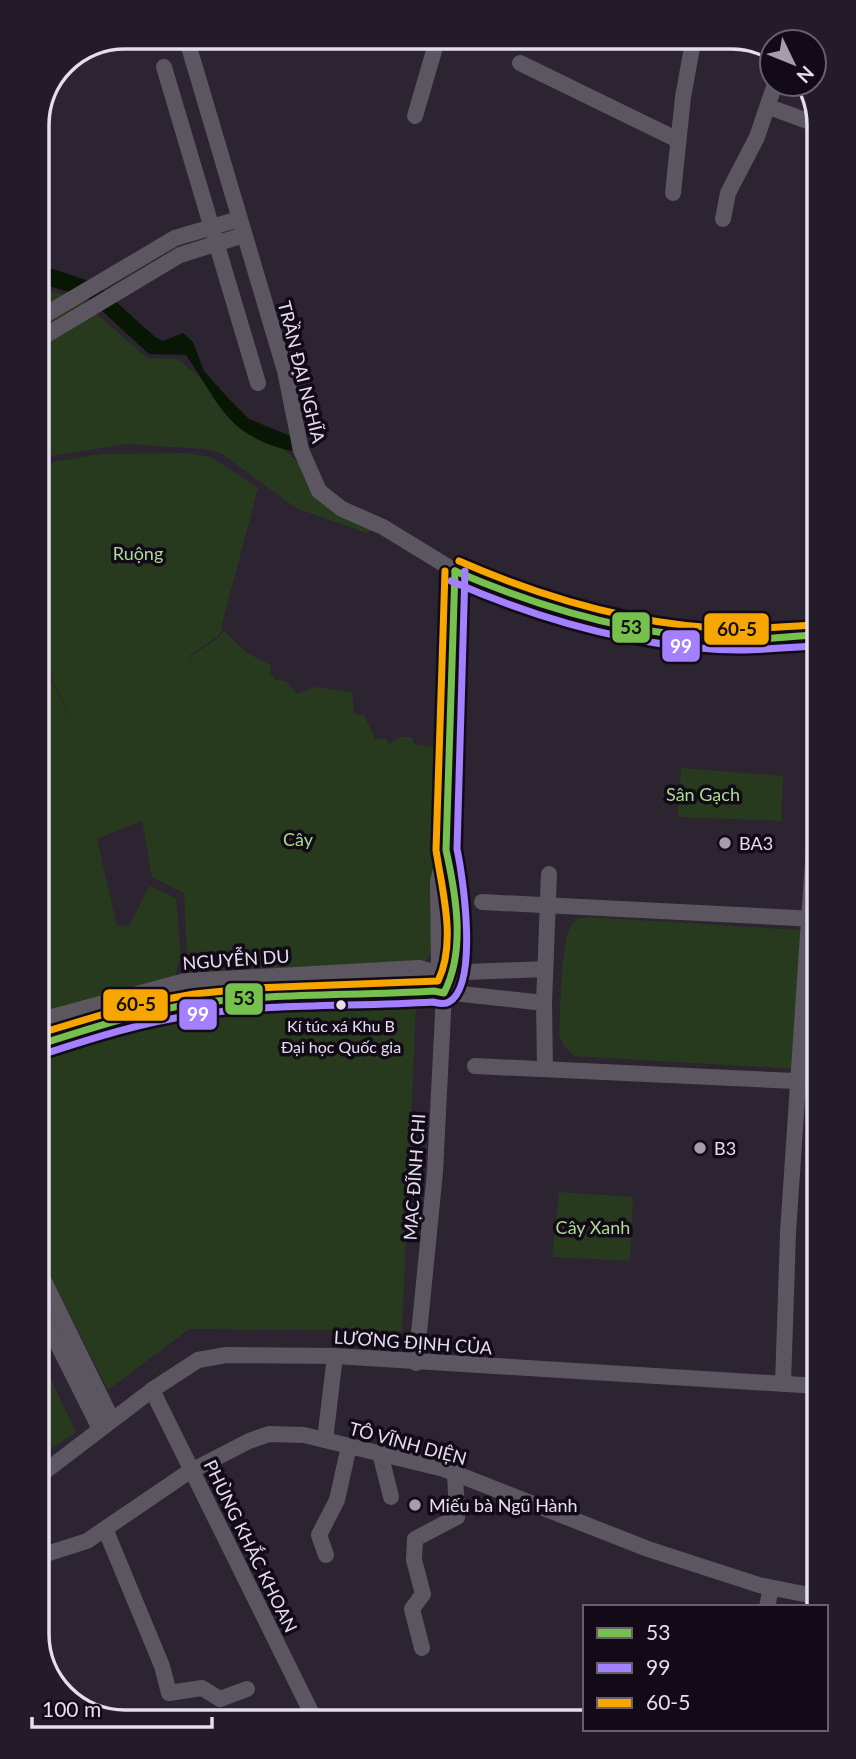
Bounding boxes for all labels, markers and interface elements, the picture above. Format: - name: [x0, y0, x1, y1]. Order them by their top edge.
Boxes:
- north arrow: [758, 28, 828, 98]
- text: N: [792, 62, 819, 88]
- street label: TRẦN ĐẠI NGHĨA: [274, 299, 330, 446]
- park label: Ruộng: [113, 542, 163, 564]
- line badge: 53: [611, 611, 651, 644]
- line badge: 60-5: [703, 612, 770, 646]
- text: 53: [620, 615, 642, 638]
- text: 60-5: [717, 617, 757, 640]
- line badge: 99: [661, 629, 701, 663]
- text: 99: [670, 634, 692, 657]
- park label: Sân Gạch: [666, 783, 740, 805]
- park label: Cây: [283, 828, 314, 850]
- place label: BA3: [739, 832, 773, 854]
- marker: BA3: [717, 835, 733, 851]
- street label: NGUYỄN DU: [182, 943, 290, 974]
- line badge: 53: [224, 982, 264, 1016]
- text: 53: [233, 986, 255, 1009]
- line badge: 60-5: [102, 988, 169, 1022]
- text: 60-5: [116, 992, 156, 1015]
- line badge: 99: [178, 998, 218, 1031]
- marker: Kí túc xá Khu B Đại học Quốc gia: [334, 998, 348, 1012]
- text: 99: [187, 1002, 209, 1025]
- place label: Kí túc xá Khu B Đại học Quốc gia: [281, 1016, 401, 1056]
- street label: MẠC ĐĨNH CHI: [399, 1113, 429, 1241]
- place label: B3: [714, 1137, 736, 1159]
- marker: B3: [692, 1140, 708, 1156]
- park label: Cây Xanh: [556, 1216, 630, 1238]
- street label: LƯƠNG ĐỊNH CỦA: [333, 1325, 494, 1359]
- street label: TÔ VĨNH DIỆN: [347, 1417, 469, 1469]
- street label: PHÙNG KHẮC KHOAN: [200, 1456, 302, 1636]
- place label: Miếu bà Ngũ Hành: [429, 1494, 578, 1516]
- marker: Miếu bà Ngũ Hành: [407, 1497, 423, 1513]
- legend: [583, 1605, 828, 1731]
- text: 53: [646, 1619, 670, 1644]
- text: 99: [646, 1654, 670, 1679]
- scale bar: [32, 1686, 212, 1730]
- text: 60-5: [646, 1689, 690, 1714]
- text: 100 m: [42, 1696, 101, 1721]

